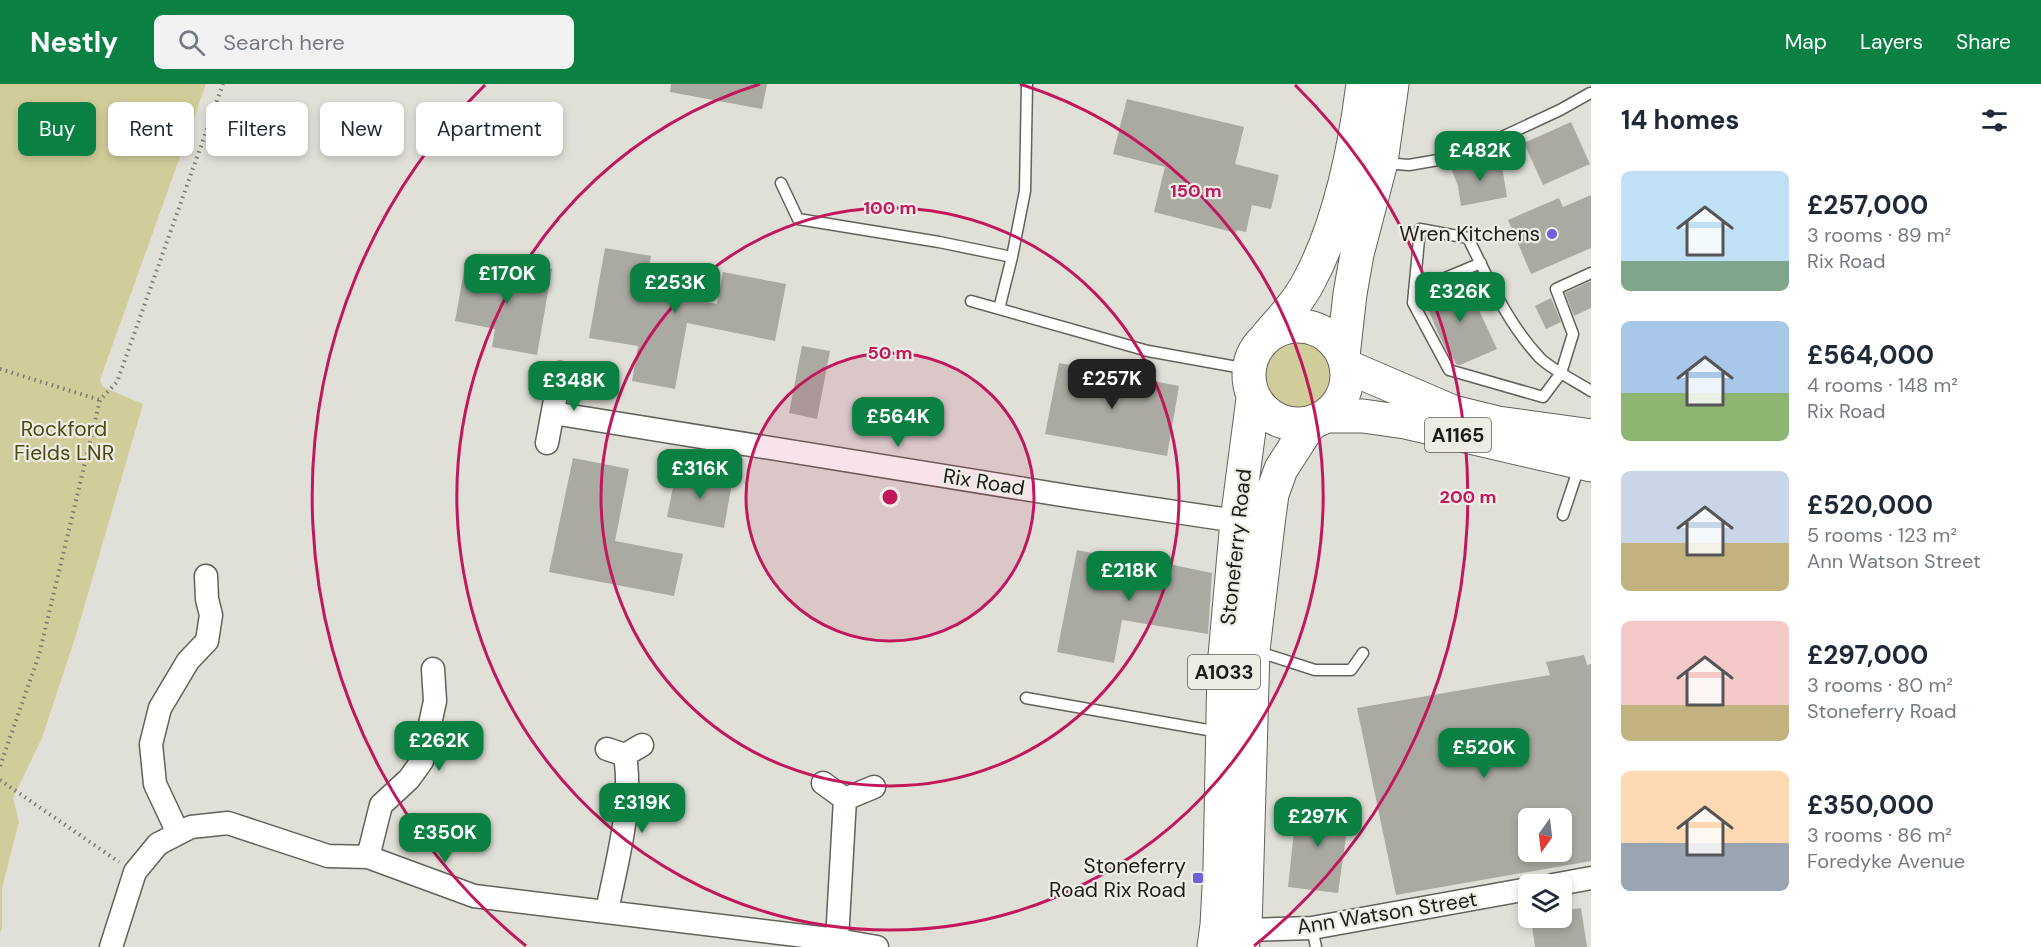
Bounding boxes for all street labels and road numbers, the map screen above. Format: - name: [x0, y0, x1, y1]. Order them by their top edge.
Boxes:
- road number: A1165: [1425, 418, 1491, 452]
- street label: Rix Road: [941, 462, 1027, 502]
- street label: Stoneferry Road: [1214, 468, 1258, 626]
- road number: A1033: [1188, 655, 1260, 689]
- street label: Ann Watson Street: [1295, 885, 1479, 941]

